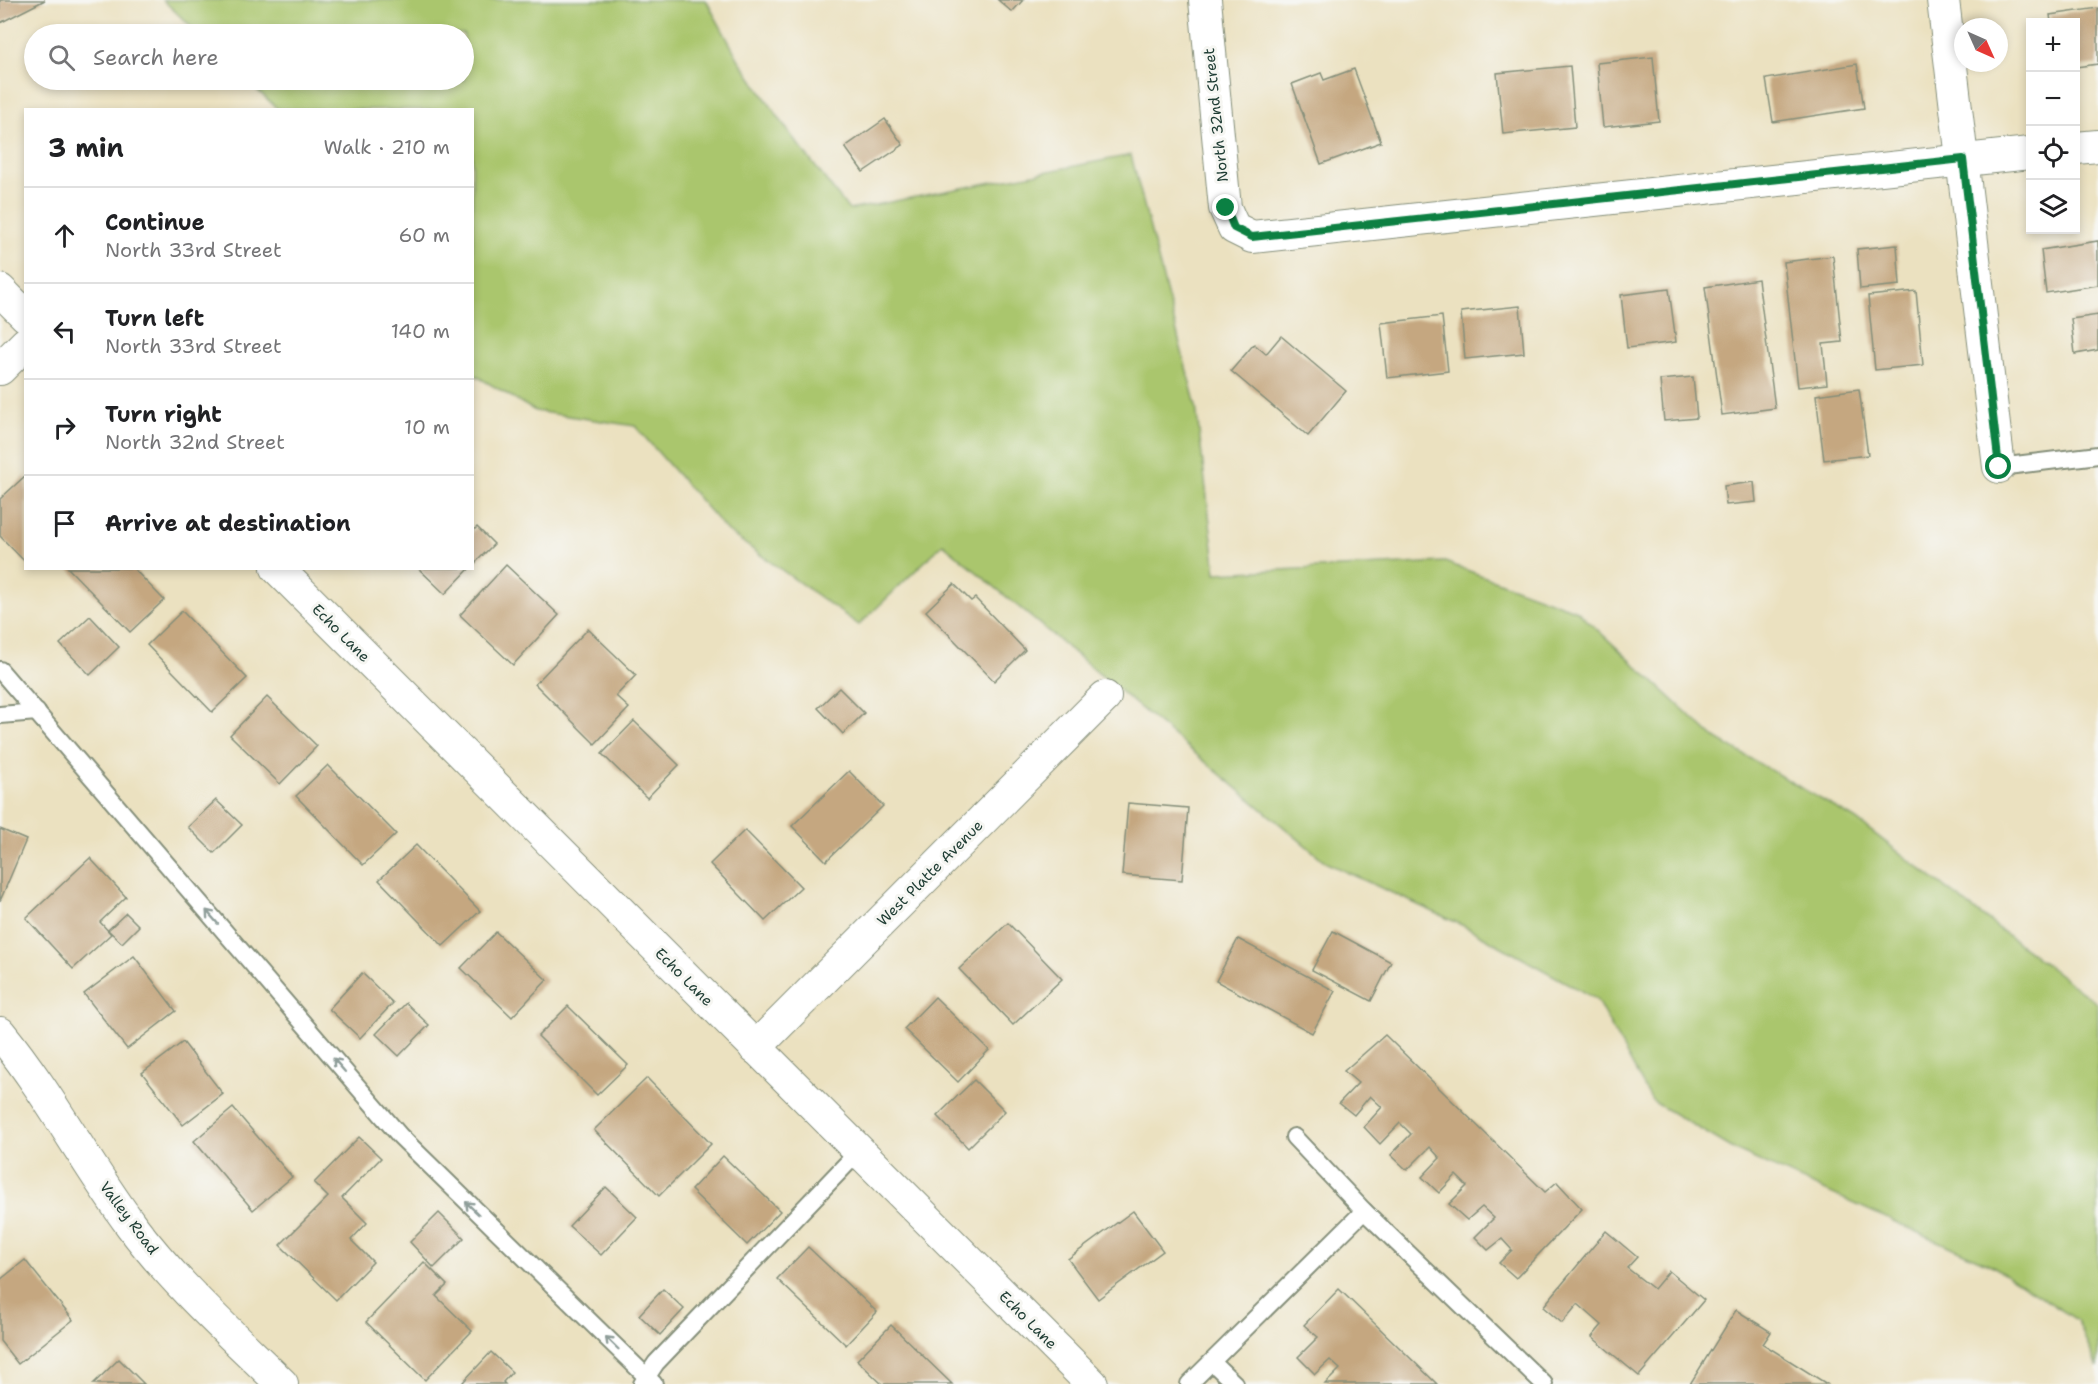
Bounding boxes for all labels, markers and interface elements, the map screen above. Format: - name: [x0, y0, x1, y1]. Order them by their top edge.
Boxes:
- north arrow: [1954, 18, 2008, 72]
- map controls: [2026, 18, 2080, 234]
- button: +: [2026, 18, 2080, 72]
- search box: [24, 24, 474, 90]
- icon: search: [45, 41, 78, 74]
- text: Search here: [93, 43, 219, 72]
- street label: North 32nd Street: [1199, 47, 1233, 183]
- button: −: [2026, 72, 2080, 126]
- button: locate: [2026, 126, 2080, 180]
- text: 3 min: [48, 130, 124, 165]
- text: Walk · 210 m: [324, 134, 450, 160]
- button: layers: [2026, 180, 2080, 234]
- route end: [1212, 194, 1238, 220]
- text: Continue: [105, 208, 205, 237]
- icon: ahead: [48, 219, 81, 252]
- text: 60 m: [398, 222, 450, 248]
- text: North 33rd Street: [105, 237, 282, 263]
- text: Turn left: [105, 304, 204, 333]
- icon: left: [48, 315, 81, 348]
- text: 140 m: [391, 318, 450, 344]
- text: North 33rd Street: [105, 333, 282, 359]
- text: Turn right: [105, 400, 222, 429]
- icon: right: [48, 411, 81, 444]
- text: 10 m: [404, 414, 450, 440]
- text: North 32nd Street: [105, 429, 285, 455]
- route start: [1985, 453, 2011, 479]
- icon: arrive: [48, 507, 81, 540]
- text: Arrive at destination: [105, 509, 351, 538]
- street label: Echo Lane: [308, 600, 374, 666]
- street label: West Platte Avenue: [873, 816, 987, 930]
- one-way arrow: [205, 910, 219, 925]
- street label: Echo Lane: [651, 944, 717, 1010]
- one-way arrow: [332, 1058, 346, 1073]
- street label: Valley Road: [95, 1177, 163, 1259]
- one-way arrow: [464, 1200, 479, 1215]
- street label: Echo Lane: [995, 1287, 1061, 1353]
- one-way arrow: [605, 1337, 620, 1351]

